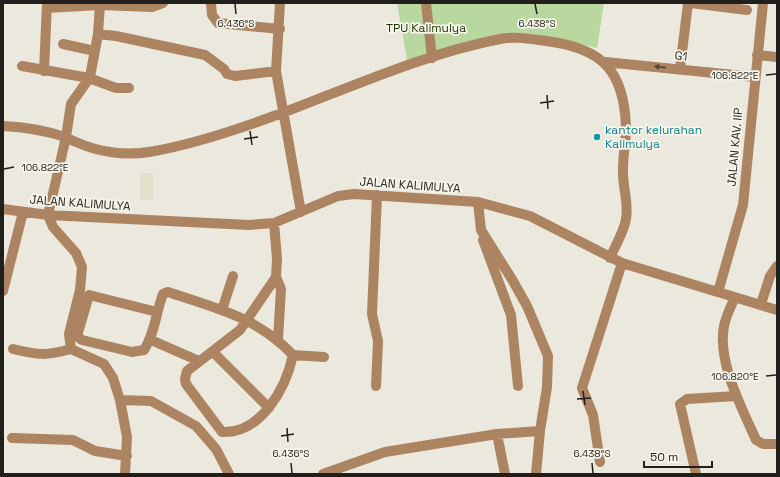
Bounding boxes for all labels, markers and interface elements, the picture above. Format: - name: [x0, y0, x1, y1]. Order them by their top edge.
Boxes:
- text: 6.436°S: [218, 17, 255, 30]
- text: 6.438°S: [518, 17, 556, 30]
- park label: TPU Kalimulya: [386, 20, 466, 36]
- street label: G1: [674, 47, 688, 65]
- one-way arrow: [654, 64, 666, 70]
- text: 106.822°E: [712, 69, 759, 82]
- street label: JALAN KAV. IIP: [724, 107, 746, 187]
- place label: kantor kelurahan Kalimulya: [605, 122, 702, 152]
- marker: kantor kelurahan Kalimulya: [592, 132, 602, 142]
- text: 106.822°E: [22, 161, 69, 174]
- street label: JALAN KALIMULYA: [359, 173, 462, 197]
- street label: JALAN KALIMULYA: [29, 191, 132, 215]
- text: 106.820°E: [711, 370, 759, 383]
- scale bar: [644, 443, 712, 469]
- text: 6.436°S: [273, 447, 310, 460]
- text: 6.438°S: [573, 447, 611, 460]
- text: 50 m: [650, 449, 678, 465]

